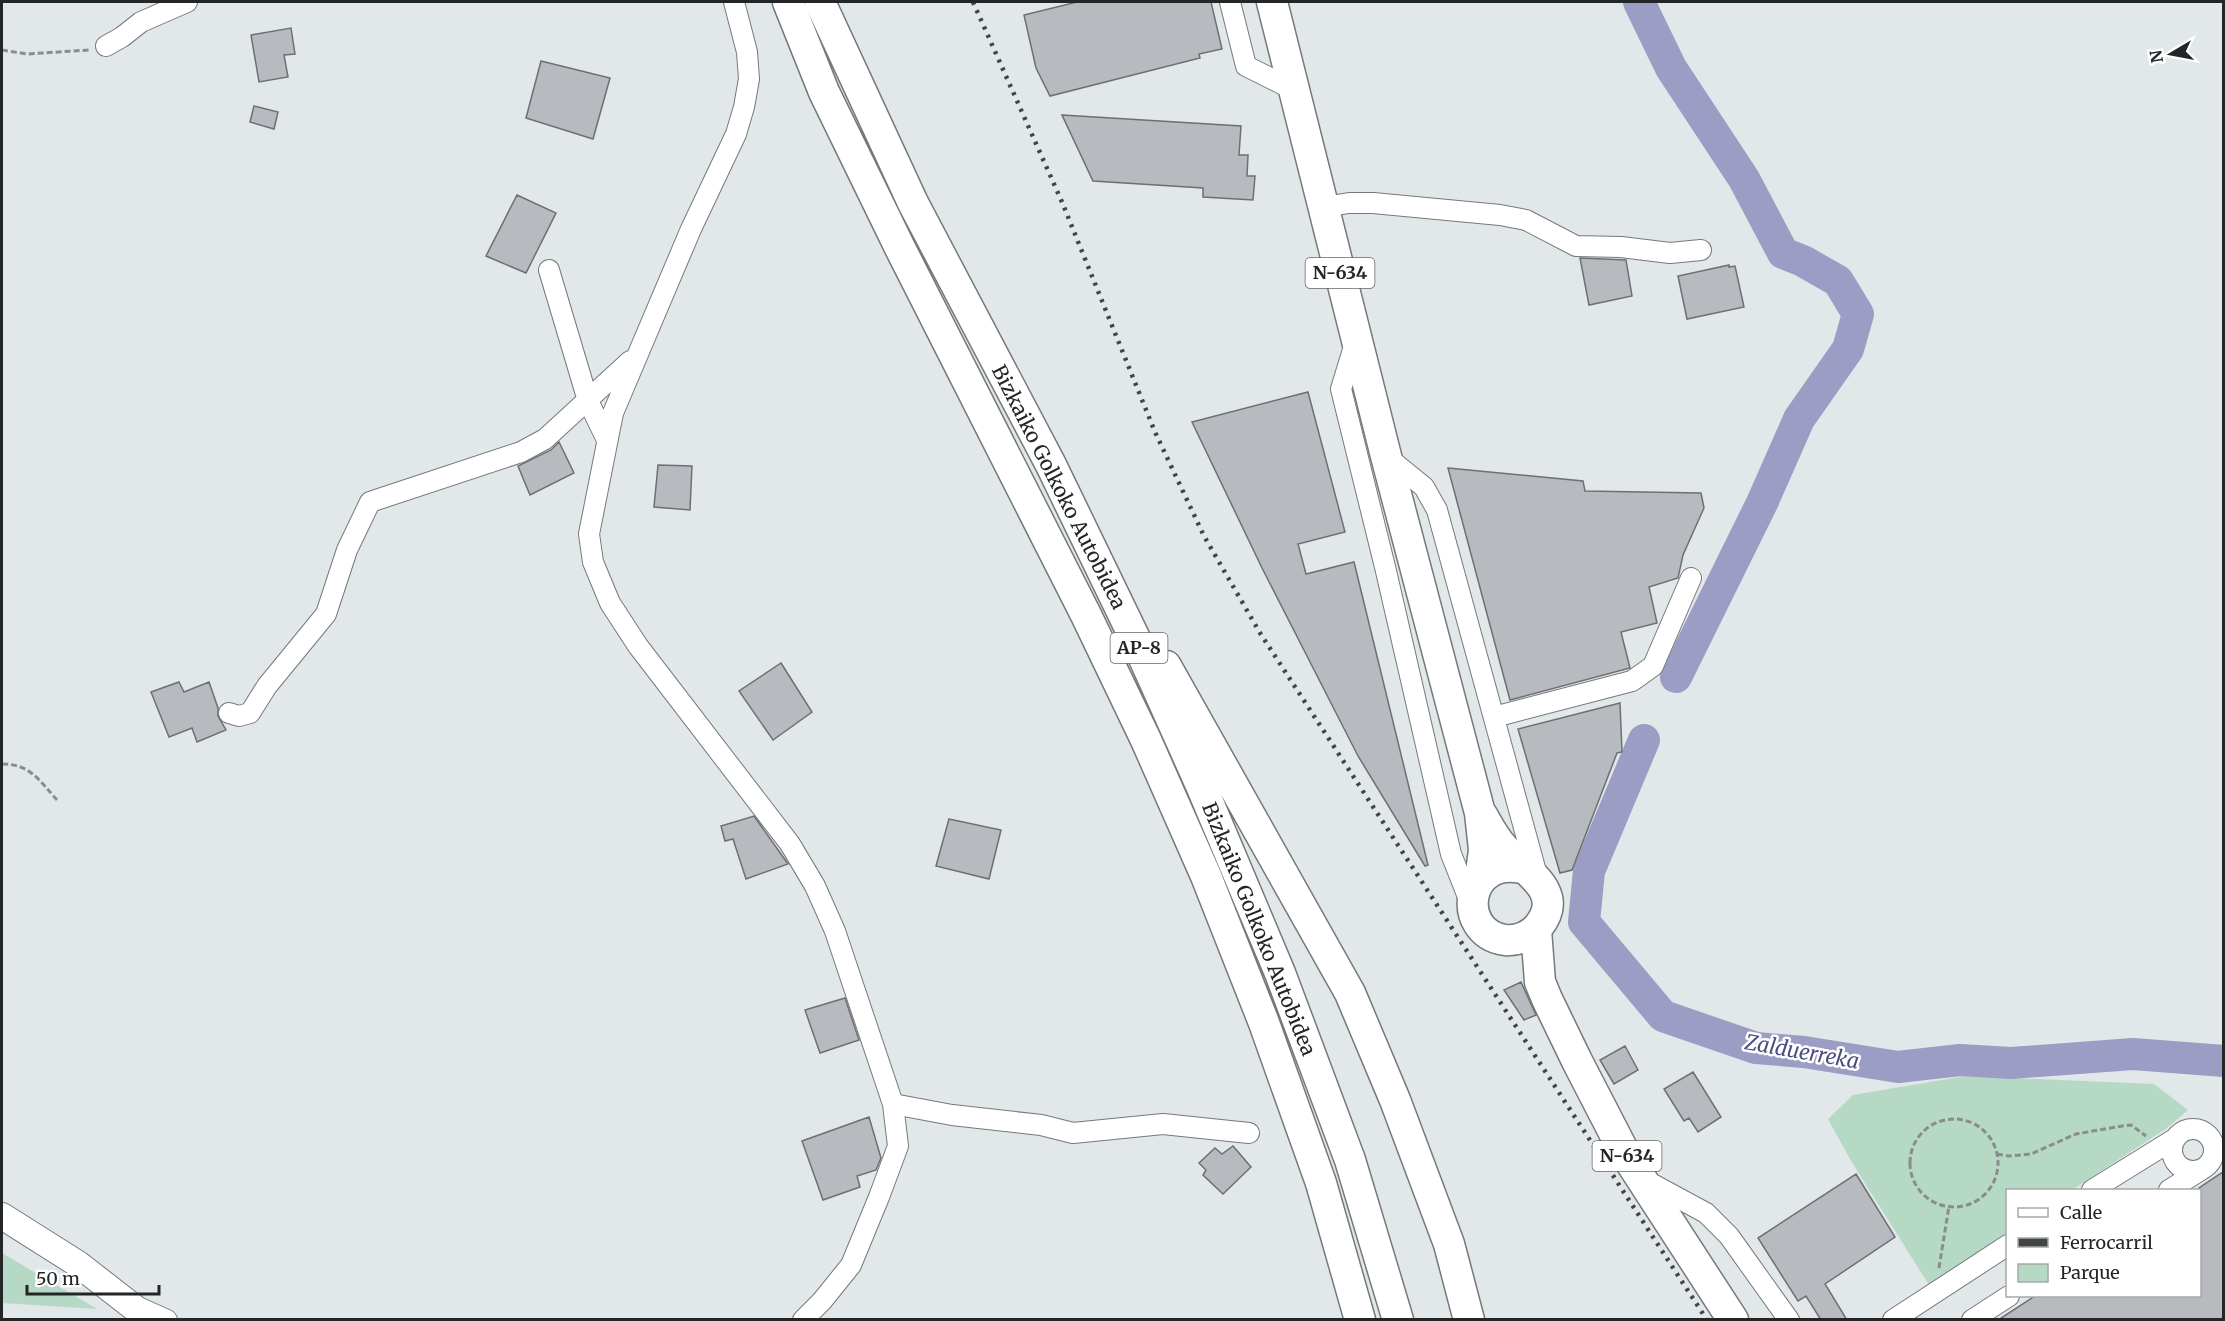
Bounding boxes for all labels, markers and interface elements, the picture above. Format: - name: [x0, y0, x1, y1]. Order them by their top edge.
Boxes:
- north arrow: [2141, 24, 2201, 84]
- text: N: [2145, 48, 2167, 65]
- road number: N-634: [1306, 258, 1374, 288]
- street label: Bizkaiko Golkoko Autobidea: [987, 360, 1132, 613]
- road number: AP-8: [1110, 633, 1168, 663]
- street label: Bizkaiko Golkoko Autobidea: [1197, 799, 1322, 1059]
- water label: Zalduerreka: [1742, 1028, 1861, 1075]
- road number: N-634: [1592, 1141, 1662, 1171]
- legend: [2006, 1189, 2201, 1297]
- text: Calle: [2060, 1201, 2102, 1224]
- text: Ferrocarril: [2060, 1231, 2153, 1254]
- scale bar: [27, 1258, 159, 1296]
- text: Parque: [2060, 1261, 2120, 1284]
- text: 50 m: [36, 1267, 80, 1290]

